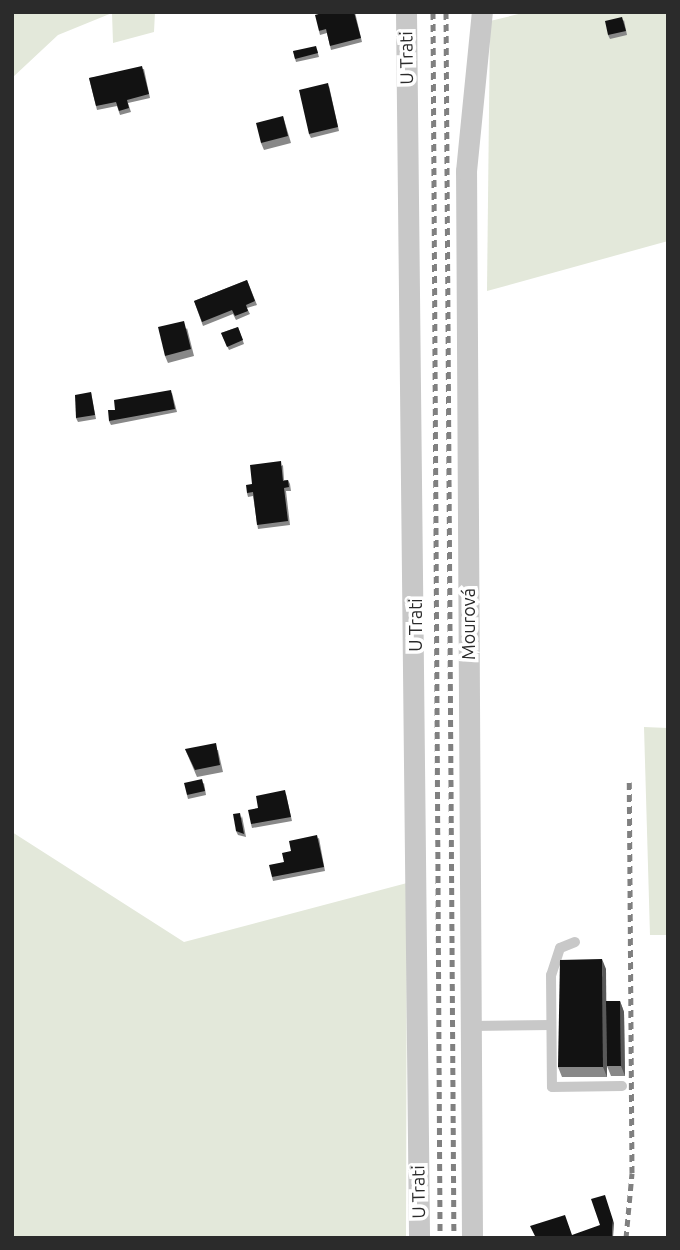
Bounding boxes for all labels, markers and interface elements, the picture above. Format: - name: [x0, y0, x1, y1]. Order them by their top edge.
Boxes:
- street label: U Trati: [395, 31, 417, 85]
- street label: Mourová: [457, 588, 479, 660]
- street label: U Trati: [404, 598, 426, 652]
- street label: U Trati: [407, 1165, 429, 1219]

